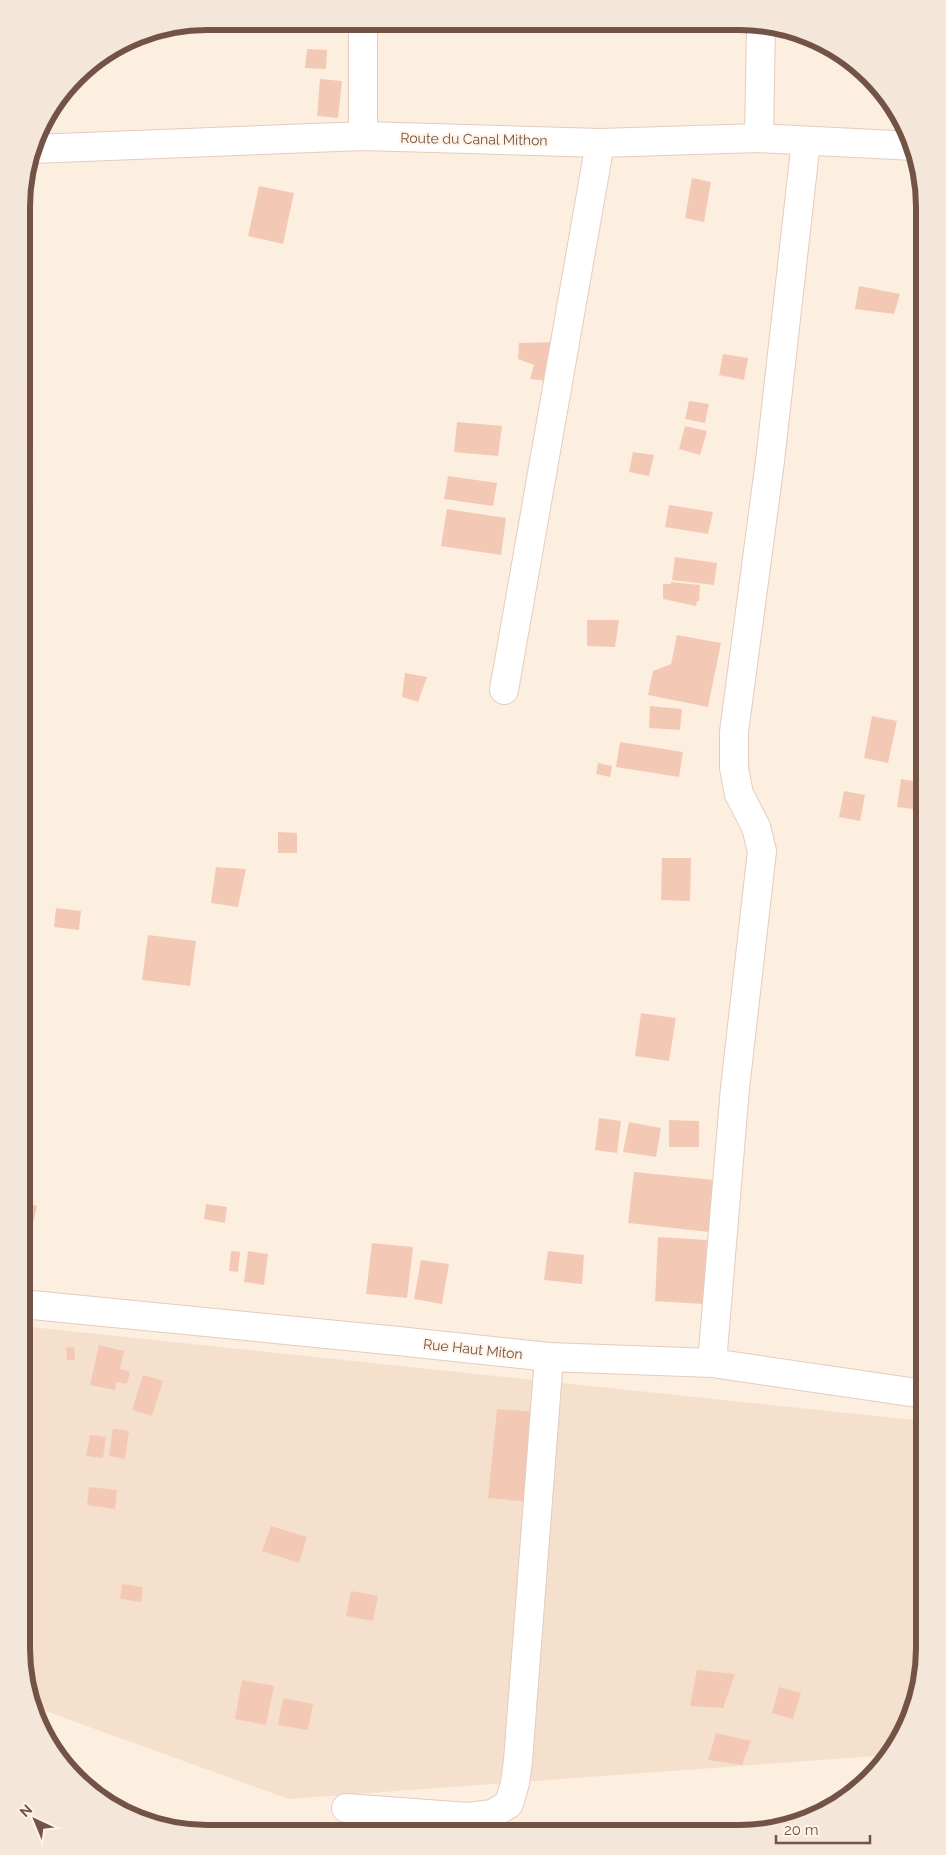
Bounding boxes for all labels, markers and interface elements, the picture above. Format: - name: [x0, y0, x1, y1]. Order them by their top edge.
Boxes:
- street label: Route du Canal Mithon: [400, 130, 548, 148]
- street label: Rue Haut Miton: [422, 1336, 524, 1362]
- north arrow: [10, 1795, 60, 1845]
- text: N: [17, 1801, 35, 1820]
- scale bar: [776, 1812, 870, 1844]
- text: 20 m: [784, 1821, 819, 1839]

